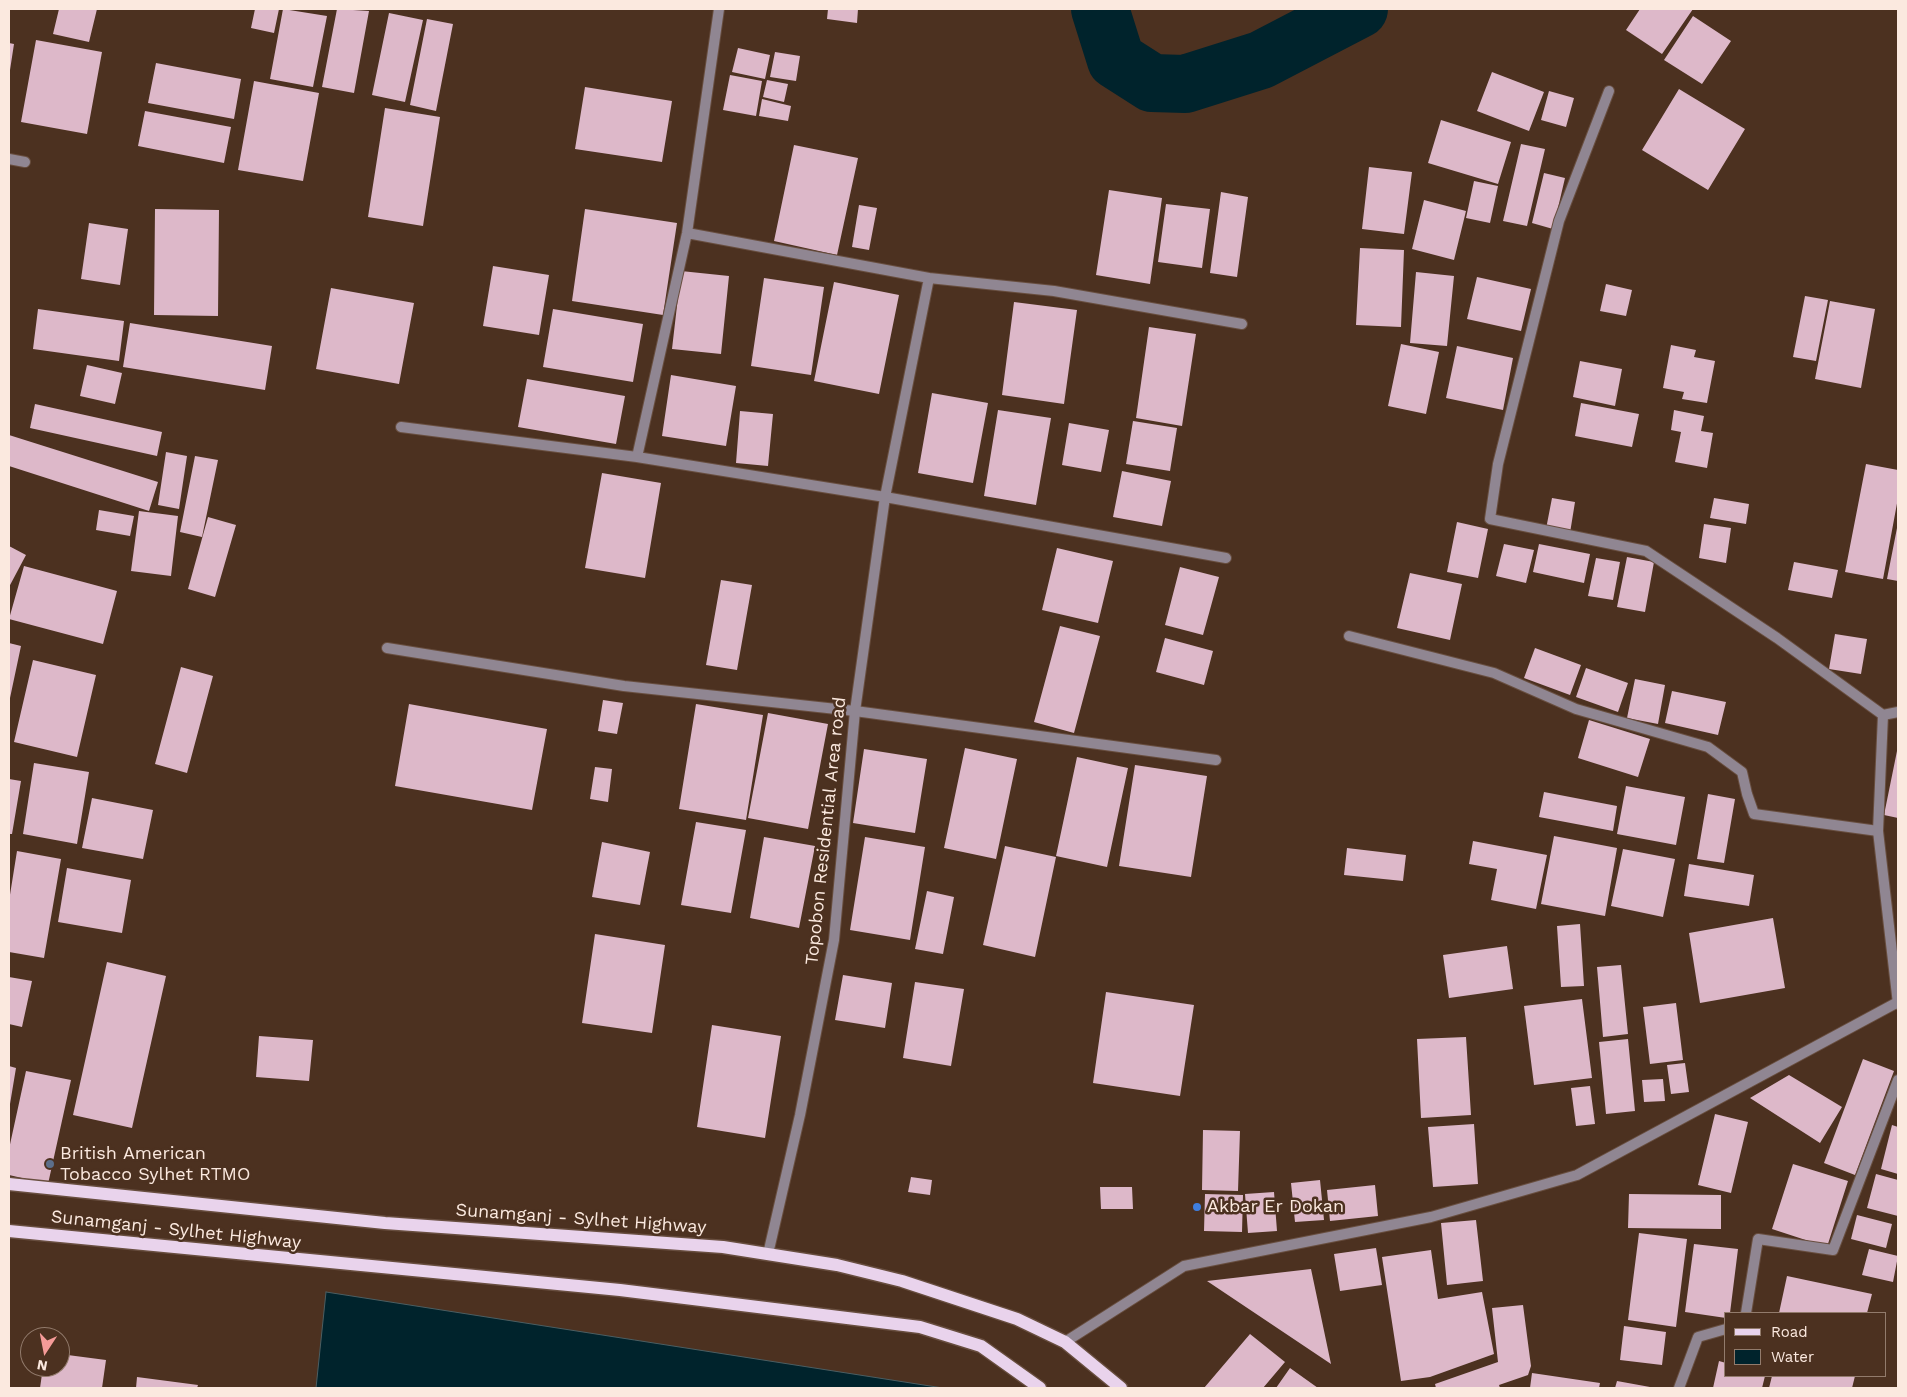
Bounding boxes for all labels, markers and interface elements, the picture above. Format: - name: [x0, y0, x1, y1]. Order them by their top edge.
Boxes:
- street label: Topobon Residential Area road: [801, 696, 851, 966]
- place label: British American Tobacco Sylhet RTMO: [60, 1143, 250, 1186]
- marker: British American Tobacco Sylhet RTMO: [44, 1158, 56, 1170]
- place label: Akbar Er Dokan: [1207, 1196, 1344, 1218]
- street label: Sunamganj - Sylhet Highway: [455, 1199, 707, 1239]
- marker: Akbar Er Dokan: [1191, 1201, 1203, 1213]
- street label: Sunamganj - Sylhet Highway: [50, 1206, 302, 1254]
- legend: [1724, 1312, 1887, 1377]
- text: Road: [1771, 1323, 1808, 1341]
- north arrow: [20, 1327, 70, 1377]
- text: Water: [1771, 1348, 1814, 1366]
- text: N: [36, 1357, 49, 1375]

